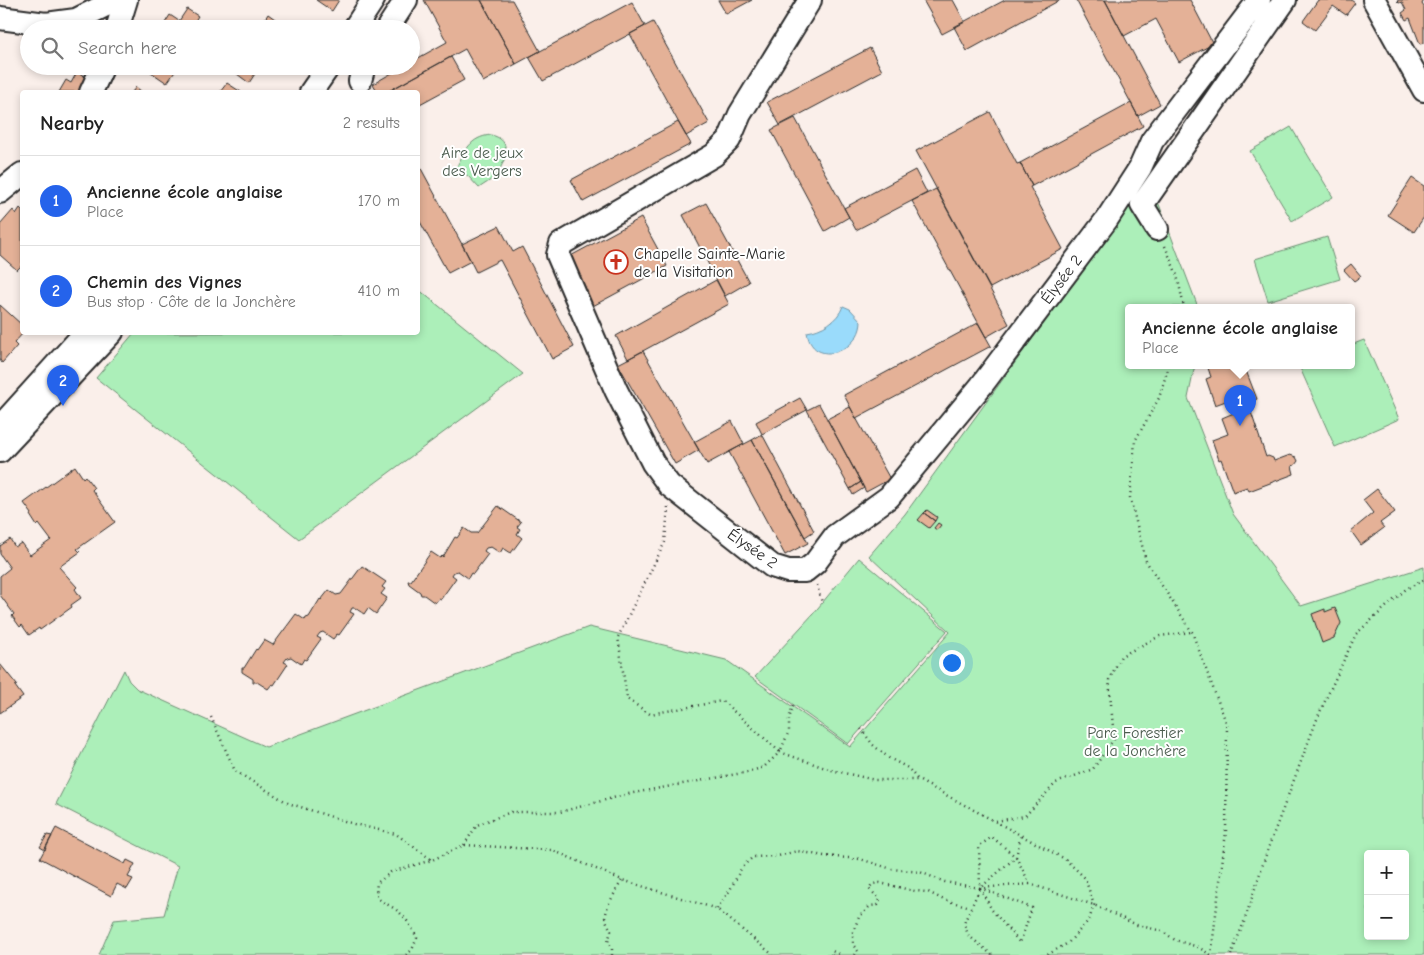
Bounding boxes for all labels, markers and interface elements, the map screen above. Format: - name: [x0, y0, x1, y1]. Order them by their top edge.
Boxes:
- search box: [20, 20, 420, 75]
- icon: search: [38, 34, 66, 62]
- text: Search here: [78, 37, 177, 59]
- text: Nearby: [40, 111, 104, 135]
- text: 2 results: [343, 114, 400, 132]
- park label: Aire de jeux des Vergers: [441, 144, 523, 180]
- text: Ancienne école anglaise: [87, 181, 283, 203]
- text: 1: [53, 192, 59, 210]
- text: 170 m: [358, 192, 400, 210]
- text: Place: [87, 203, 123, 221]
- place label: Chapelle Sainte-Marie de la Visitation: [634, 245, 785, 281]
- church icon: Chapelle Sainte-Marie de la Visitation: [603, 249, 629, 275]
- street label: Élysée 2: [1037, 251, 1086, 308]
- text: Chemin des Vignes: [87, 271, 242, 293]
- text: 2: [52, 282, 60, 300]
- text: 410 m: [358, 282, 400, 300]
- text: Bus stop · Côte de la Jonchère: [87, 293, 296, 311]
- popup: [1125, 304, 1355, 369]
- text: Ancienne école anglaise: [1142, 317, 1338, 339]
- text: Place: [1142, 339, 1179, 357]
- pin: 2: [47, 365, 79, 406]
- pin: 1: [1224, 385, 1256, 426]
- street label: Élysée 2: [724, 524, 781, 572]
- your location: [939, 650, 965, 676]
- park label: Parc Forestier de la Jonchère: [1084, 724, 1186, 760]
- map controls: [1364, 850, 1409, 940]
- button: +: [1364, 850, 1409, 895]
- button: −: [1364, 895, 1409, 940]

